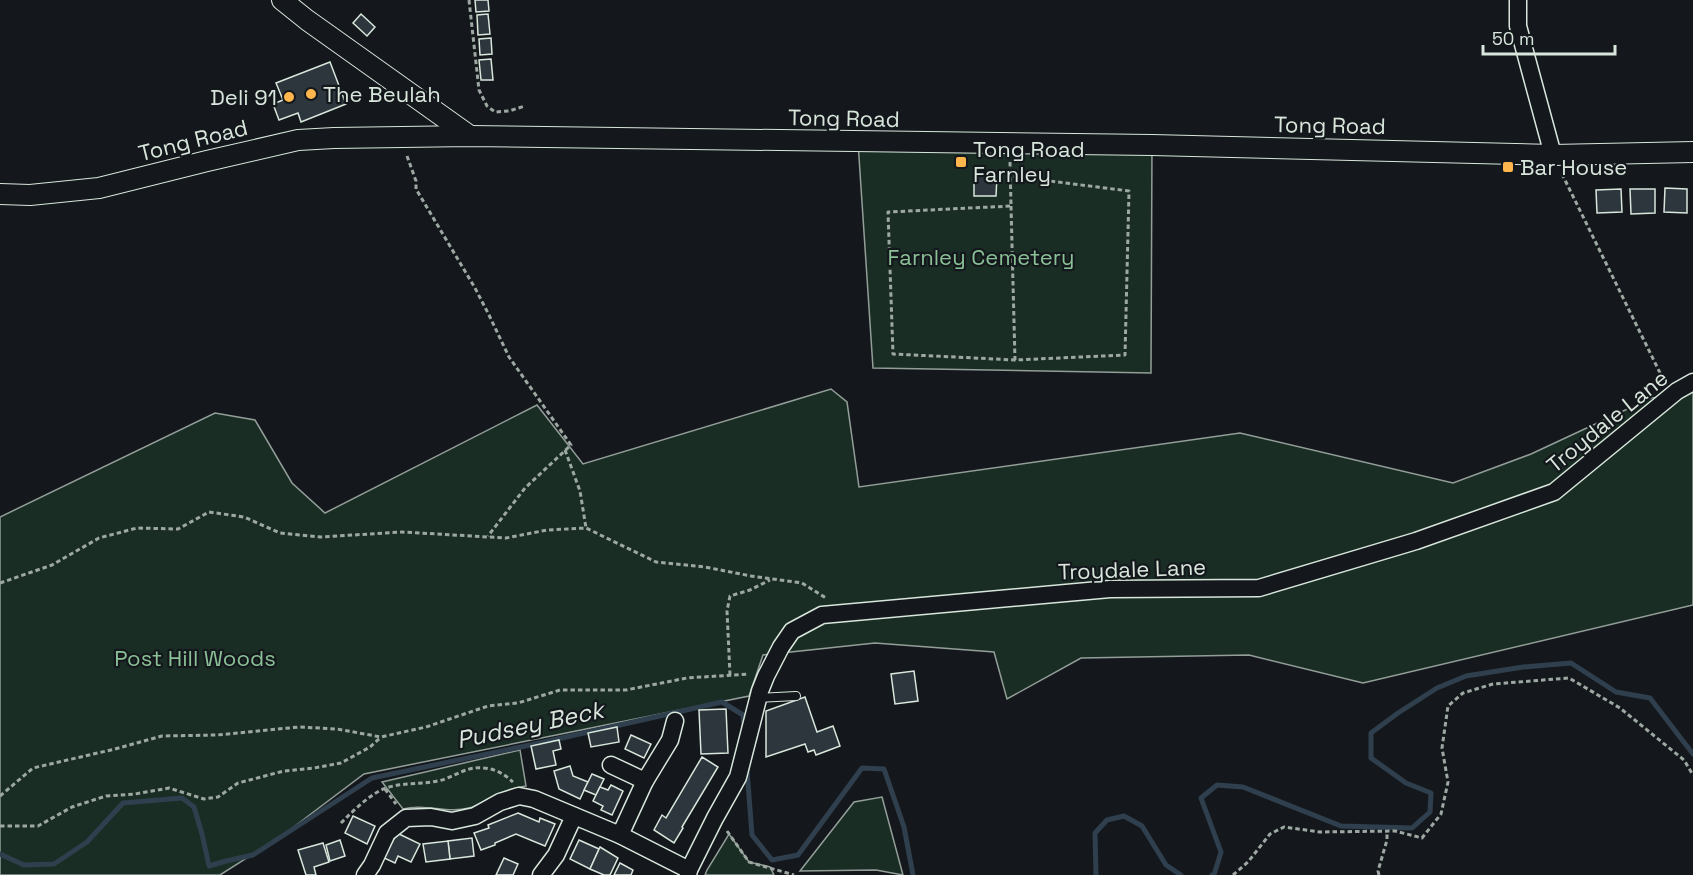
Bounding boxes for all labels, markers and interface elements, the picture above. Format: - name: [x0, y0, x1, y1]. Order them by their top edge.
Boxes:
- scale bar: [1483, 18, 1615, 56]
- text: 50 m: [1492, 27, 1534, 50]
- place label: The Beulah: [323, 80, 441, 108]
- place label: Deli 91: [210, 83, 277, 111]
- marker: The Beulah: [304, 87, 318, 101]
- marker: Deli 91: [282, 90, 296, 104]
- street label: Tong Road: [788, 103, 900, 133]
- street label: Tong Road: [1274, 110, 1386, 140]
- street label: Tong Road: [135, 113, 251, 167]
- place label: Tong Road Farnley: [973, 135, 1085, 188]
- place label: Bar House: [1520, 153, 1627, 181]
- marker: Tong Road Farnley: [954, 155, 968, 169]
- marker: Bar House: [1501, 160, 1515, 174]
- park label: Farnley Cemetery: [888, 243, 1074, 271]
- street label: Troydale Lane: [1541, 363, 1673, 479]
- street label: Troydale Lane: [1057, 552, 1207, 586]
- park label: Post Hill Woods: [114, 644, 276, 672]
- water label: Pudsey Beck: [453, 693, 609, 755]

